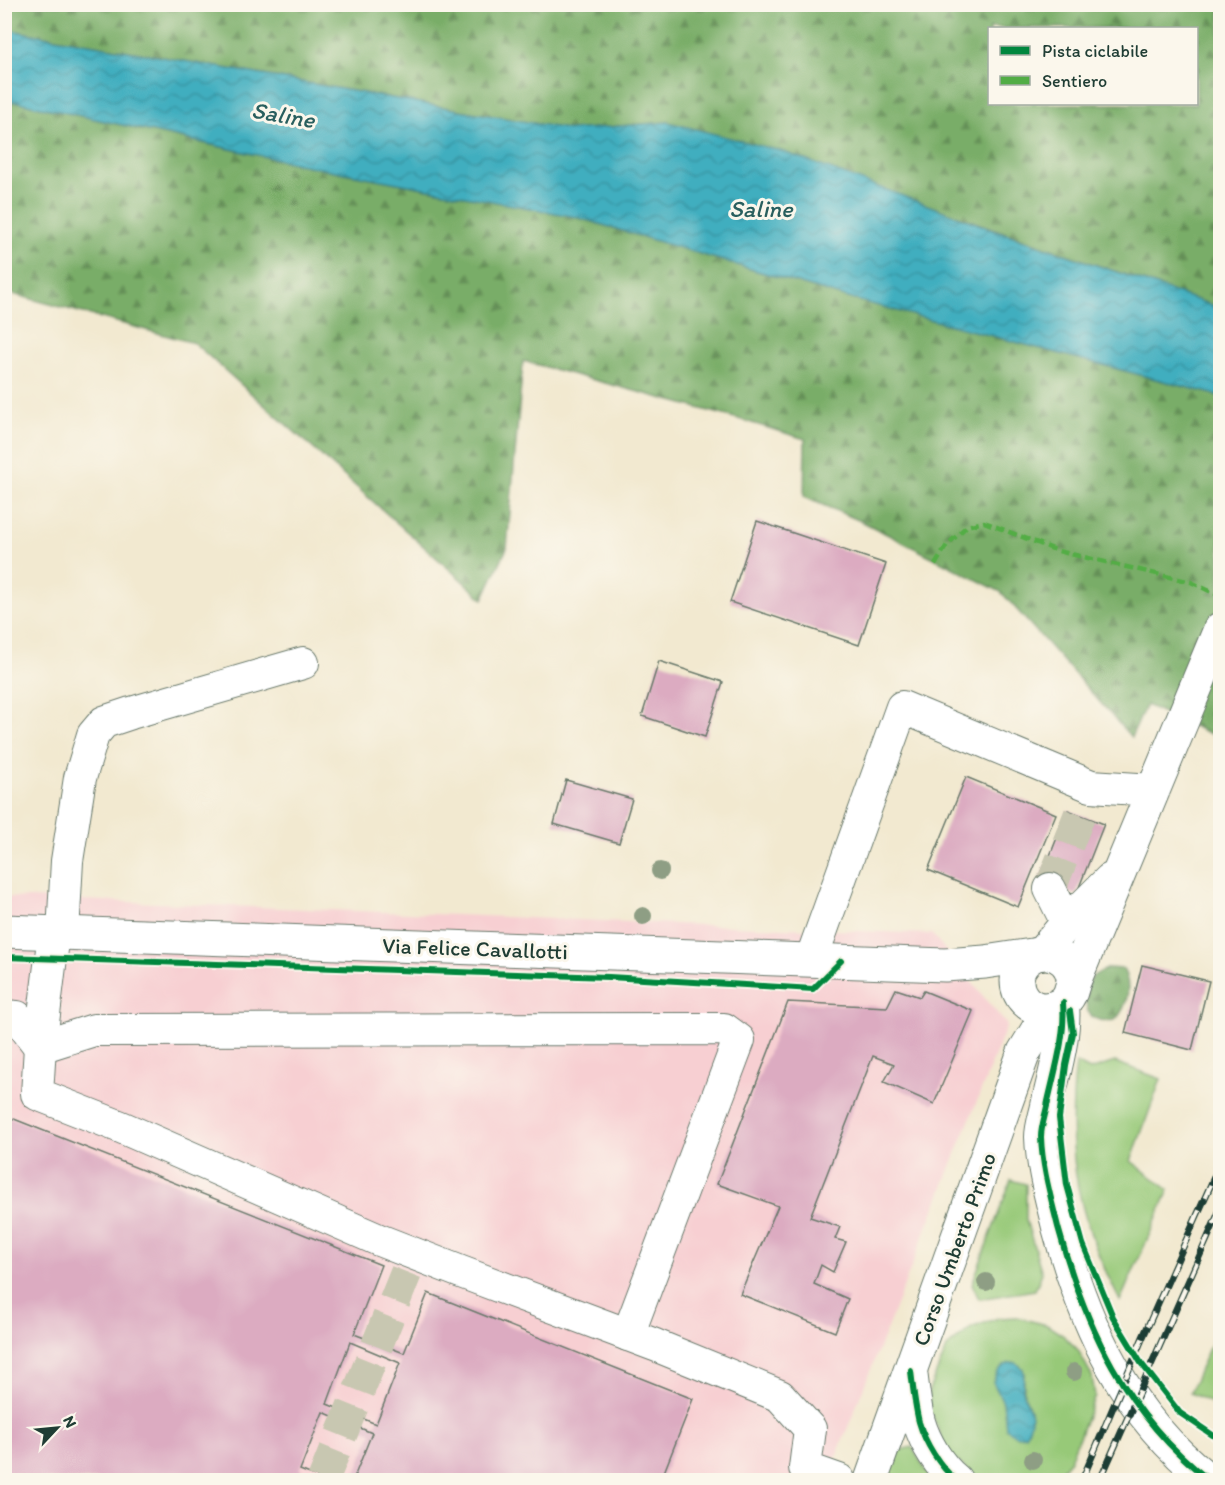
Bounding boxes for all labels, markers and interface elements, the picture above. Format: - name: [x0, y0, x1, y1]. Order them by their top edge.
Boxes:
- legend: [988, 27, 1198, 105]
- text: Pista ciclabile: [1042, 40, 1148, 62]
- text: Sentiero: [1042, 70, 1107, 92]
- water label: Saline: [249, 95, 318, 135]
- water label: Saline: [729, 194, 794, 223]
- street label: Via Felice Cavallotti: [382, 932, 568, 965]
- street label: Corso Umberto Primo: [907, 1149, 1002, 1350]
- north arrow: [27, 1398, 87, 1458]
- text: N: [59, 1413, 81, 1431]

